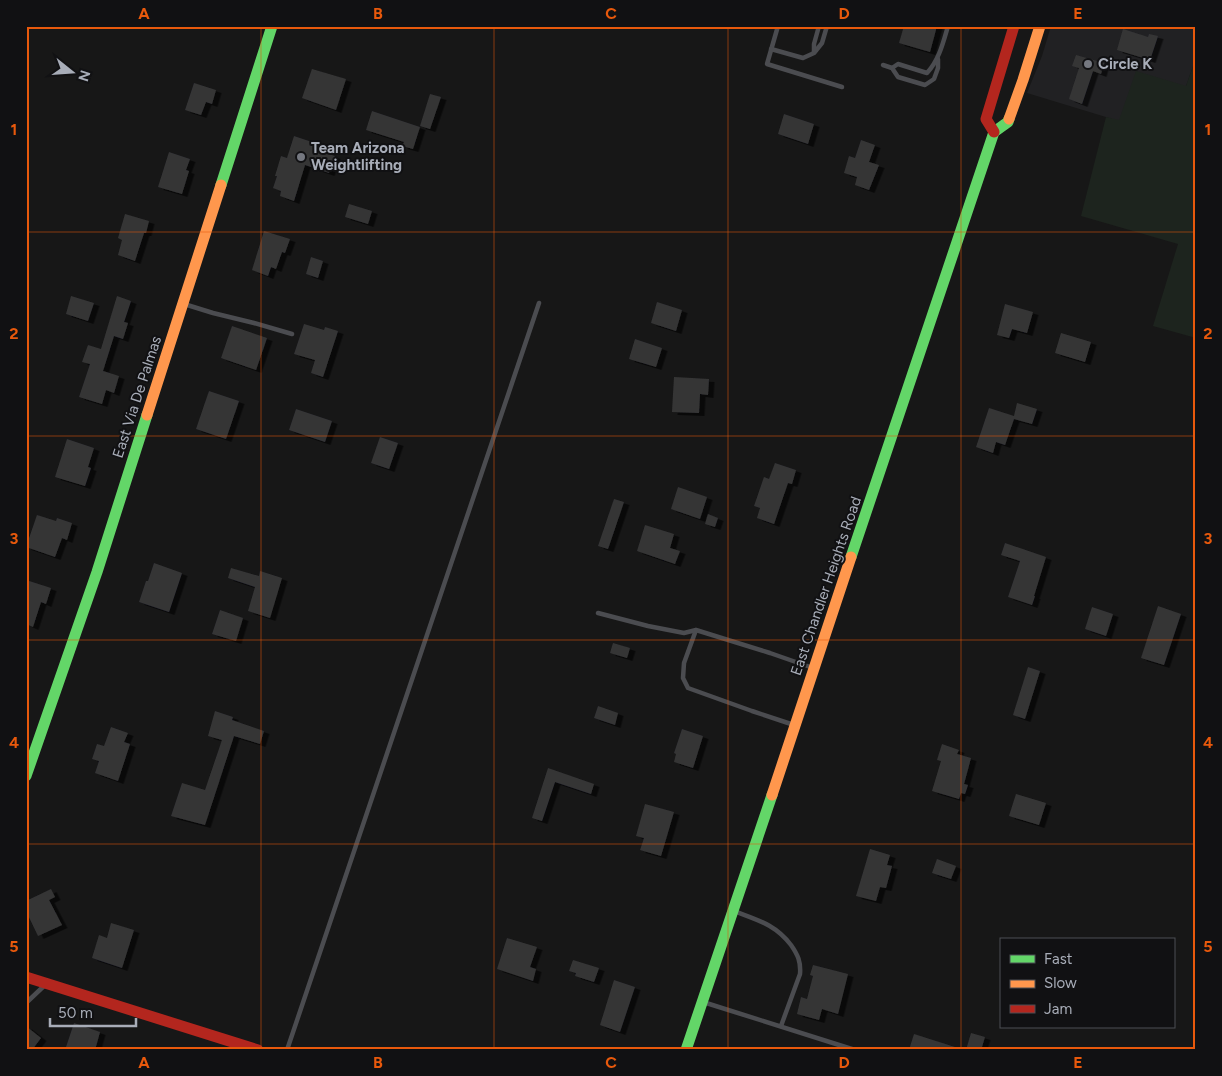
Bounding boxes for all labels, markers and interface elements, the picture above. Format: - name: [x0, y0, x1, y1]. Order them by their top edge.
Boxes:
- text: A: [138, 4, 150, 23]
- text: B: [373, 4, 383, 23]
- text: C: [605, 4, 617, 23]
- text: D: [838, 4, 850, 23]
- text: E: [1073, 4, 1083, 23]
- north arrow: [48, 48, 98, 98]
- place label: Circle K: [1098, 55, 1152, 73]
- marker: Circle K: [1082, 58, 1094, 70]
- text: N: [74, 68, 94, 83]
- text: 1: [11, 120, 17, 139]
- text: 1: [1205, 120, 1211, 139]
- place label: Team Arizona Weightlifting: [311, 139, 404, 174]
- marker: Team Arizona Weightlifting: [295, 151, 307, 163]
- text: 2: [9, 324, 19, 343]
- text: 2: [1203, 324, 1213, 343]
- street label: East Via De Palmas: [109, 334, 165, 460]
- street label: East Chandler Heights Road: [787, 494, 865, 678]
- text: 3: [10, 529, 19, 548]
- text: 3: [1204, 529, 1213, 548]
- text: 4: [9, 733, 19, 752]
- text: 4: [1203, 733, 1213, 752]
- text: 5: [9, 937, 19, 956]
- text: 5: [1203, 937, 1213, 956]
- legend: [1000, 938, 1174, 1028]
- text: Fast: [1044, 950, 1073, 968]
- text: Slow: [1044, 974, 1077, 992]
- scale bar: [50, 996, 136, 1028]
- text: Jam: [1044, 1000, 1072, 1018]
- text: 50 m: [58, 1004, 93, 1022]
- text: A: [138, 1053, 150, 1072]
- text: B: [373, 1053, 383, 1072]
- text: C: [605, 1053, 617, 1072]
- text: D: [838, 1053, 850, 1072]
- text: E: [1073, 1053, 1083, 1072]

